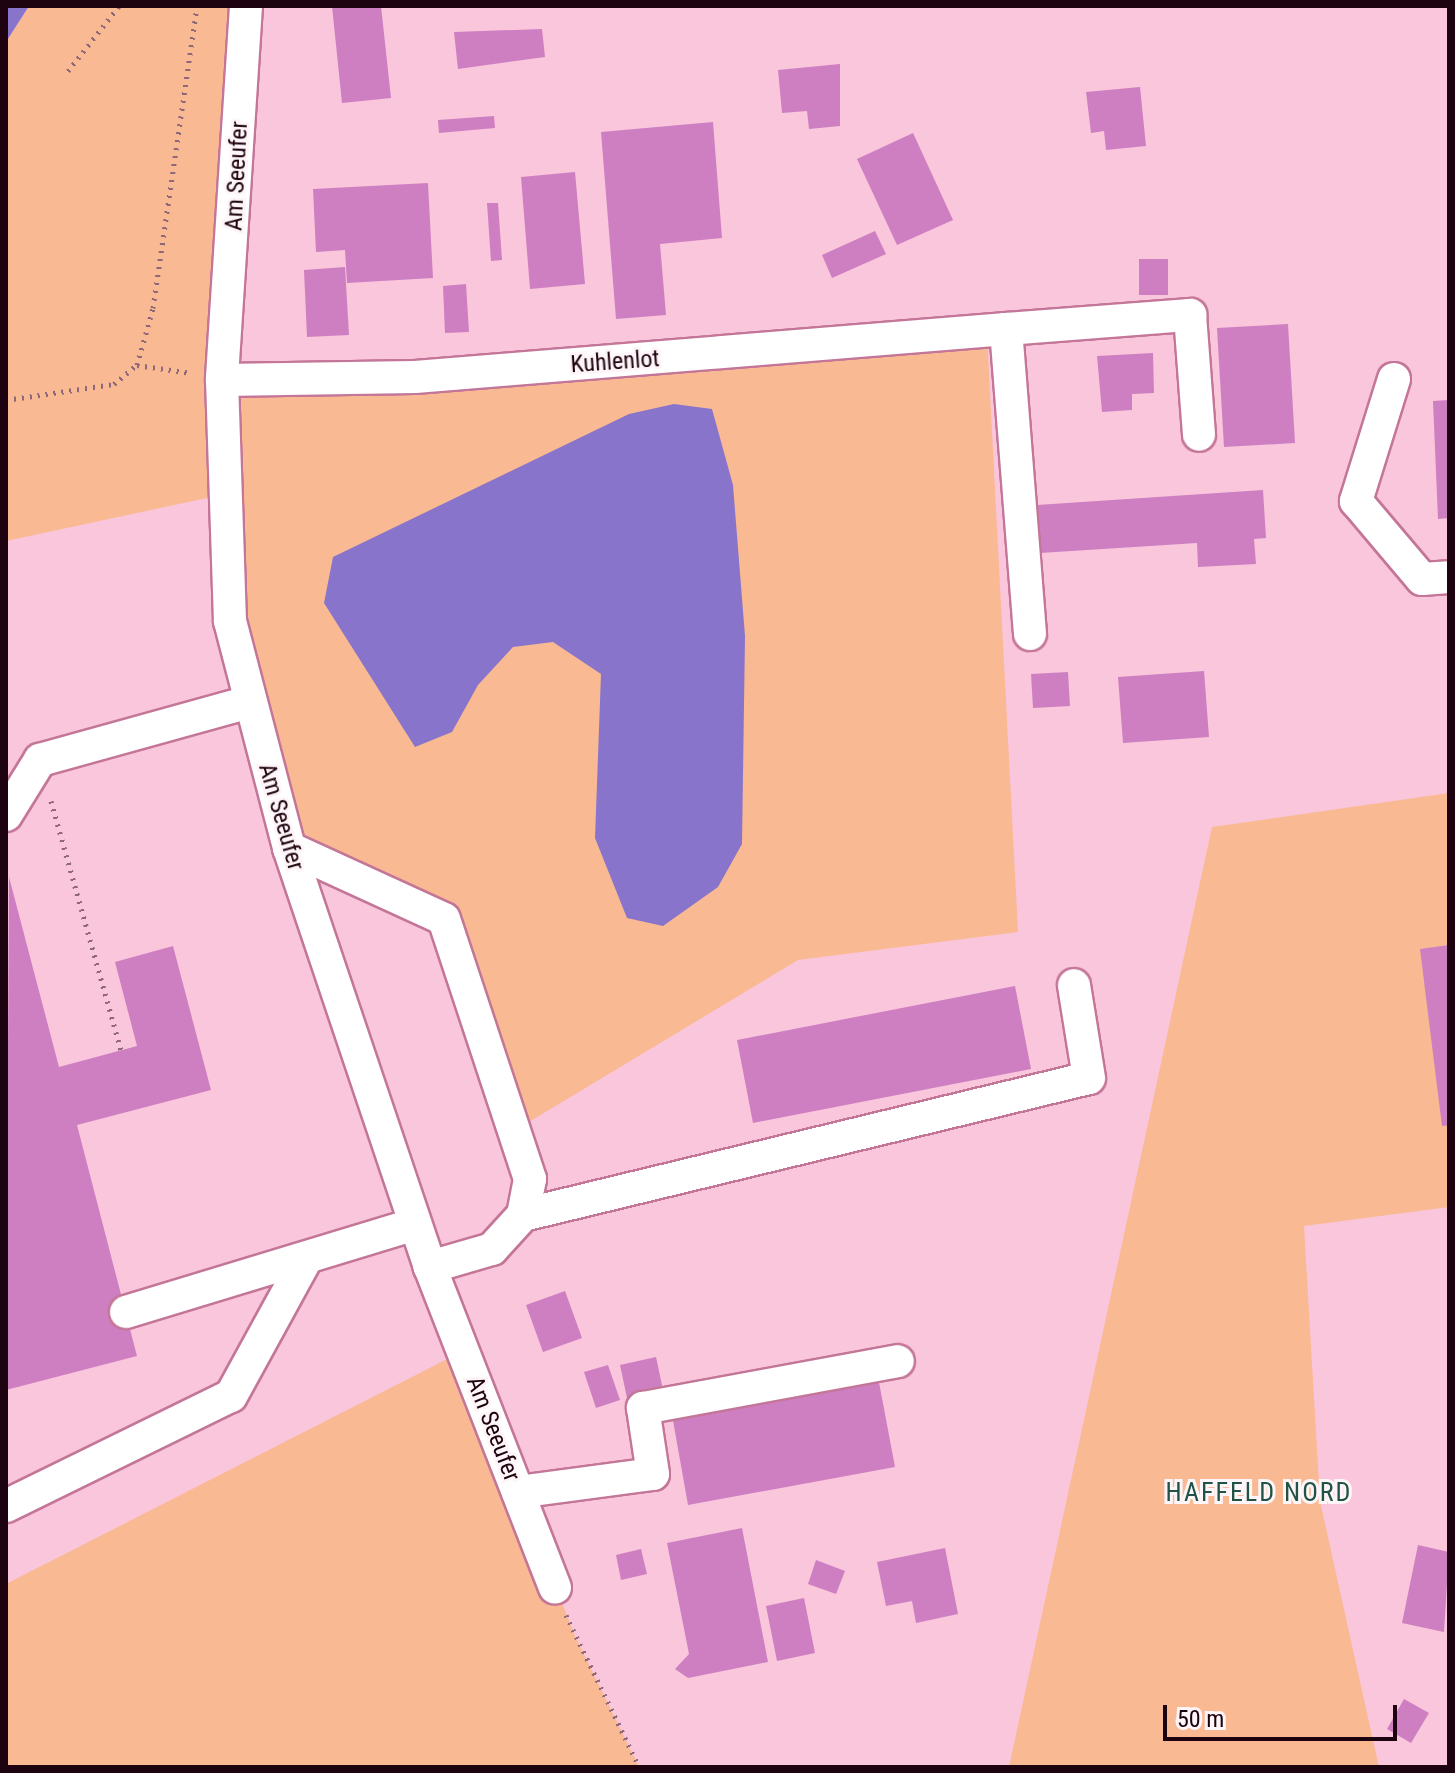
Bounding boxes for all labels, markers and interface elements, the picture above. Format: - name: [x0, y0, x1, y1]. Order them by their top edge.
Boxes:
- street label: Am Seeufer: [220, 120, 254, 232]
- street label: Kuhlenlot: [570, 345, 660, 379]
- street label: Am Seeufer: [252, 760, 310, 874]
- street label: Am Seeufer: [460, 1373, 526, 1485]
- district label: HAFFELD NORD: [1166, 1477, 1352, 1509]
- scale bar: [1167, 1689, 1401, 1739]
- text: 50 m: [1177, 1705, 1224, 1733]

